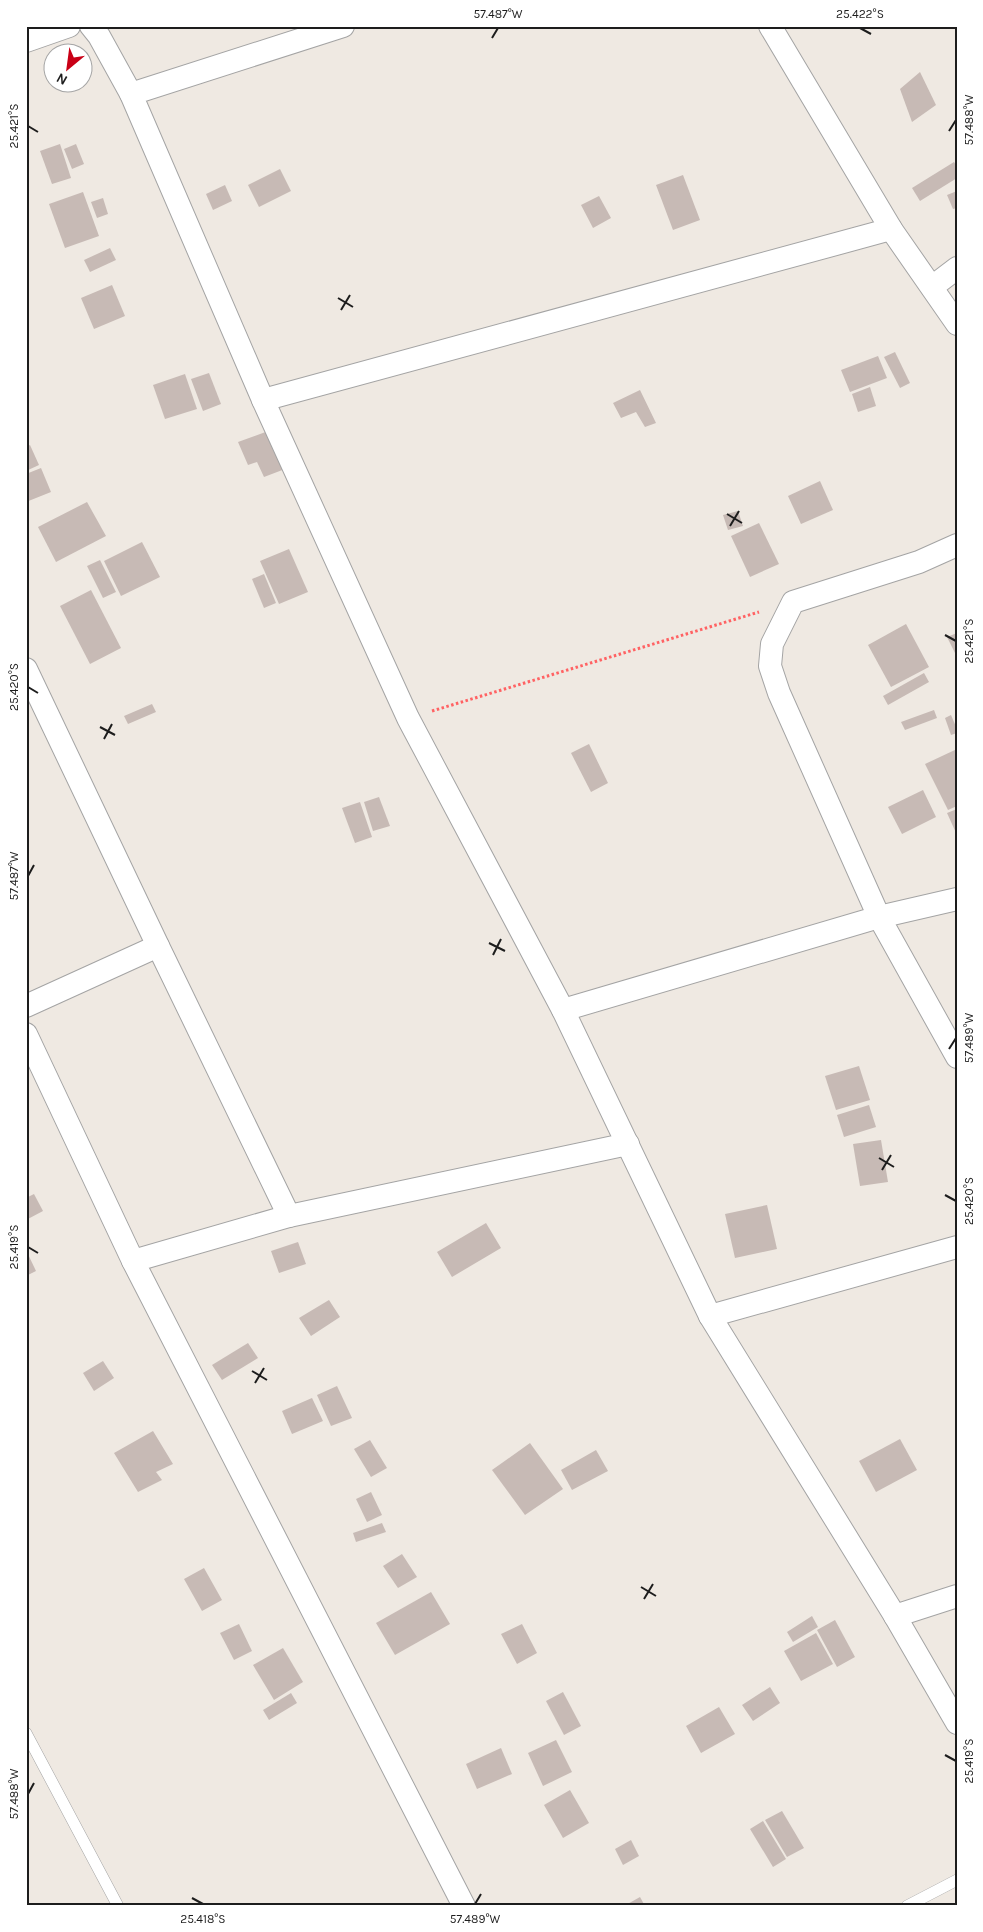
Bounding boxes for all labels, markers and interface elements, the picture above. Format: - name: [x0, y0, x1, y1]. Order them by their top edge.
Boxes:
- text: 57.487°W: [473, 7, 523, 21]
- text: 25.422°S: [836, 7, 884, 21]
- north arrow: [42, 42, 92, 92]
- text: N: [53, 69, 70, 89]
- text: 57.488°W: [962, 94, 976, 145]
- text: 25.421°S: [7, 104, 21, 148]
- text: 25.421°S: [962, 619, 976, 663]
- text: 25.420°S: [7, 663, 21, 711]
- text: 57.487°W: [7, 851, 21, 901]
- text: 57.489°W: [962, 1013, 976, 1063]
- text: 25.420°S: [962, 1177, 976, 1225]
- text: 25.419°S: [7, 1225, 21, 1269]
- text: 25.419°S: [962, 1739, 976, 1783]
- text: 57.488°W: [7, 1768, 21, 1819]
- text: 25.418°S: [180, 1912, 226, 1926]
- text: 57.489°W: [450, 1912, 500, 1926]

